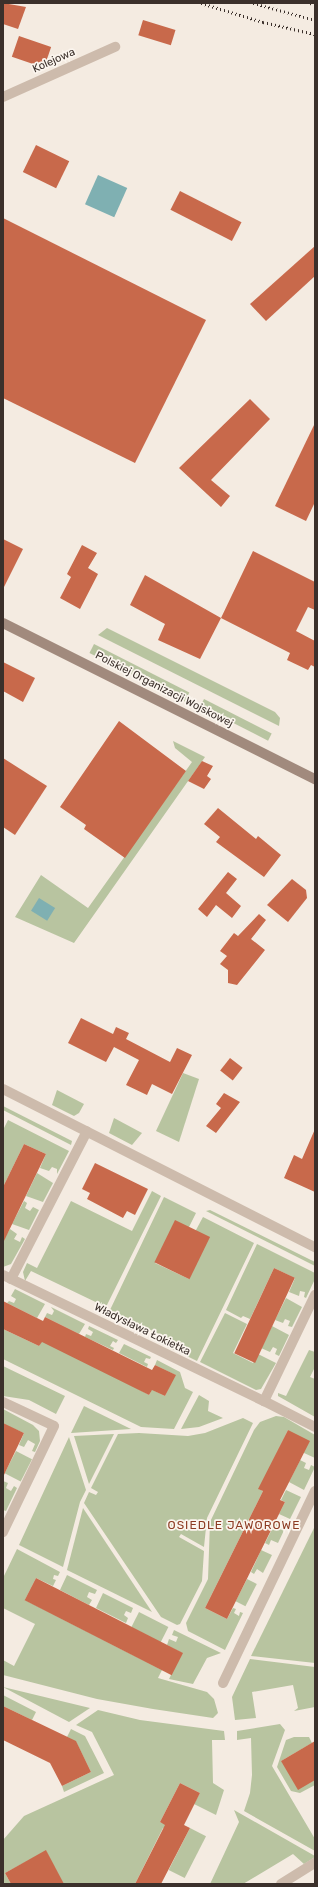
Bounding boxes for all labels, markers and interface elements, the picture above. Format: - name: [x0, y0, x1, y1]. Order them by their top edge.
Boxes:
- street label: Kolejowa: [31, 46, 77, 76]
- street label: Polskiej Organizacji Wojskowej: [93, 649, 235, 731]
- street label: Władysława Łokietka: [92, 1301, 192, 1359]
- district label: OSIEDLE JAWOROWE: [168, 1519, 300, 1533]

